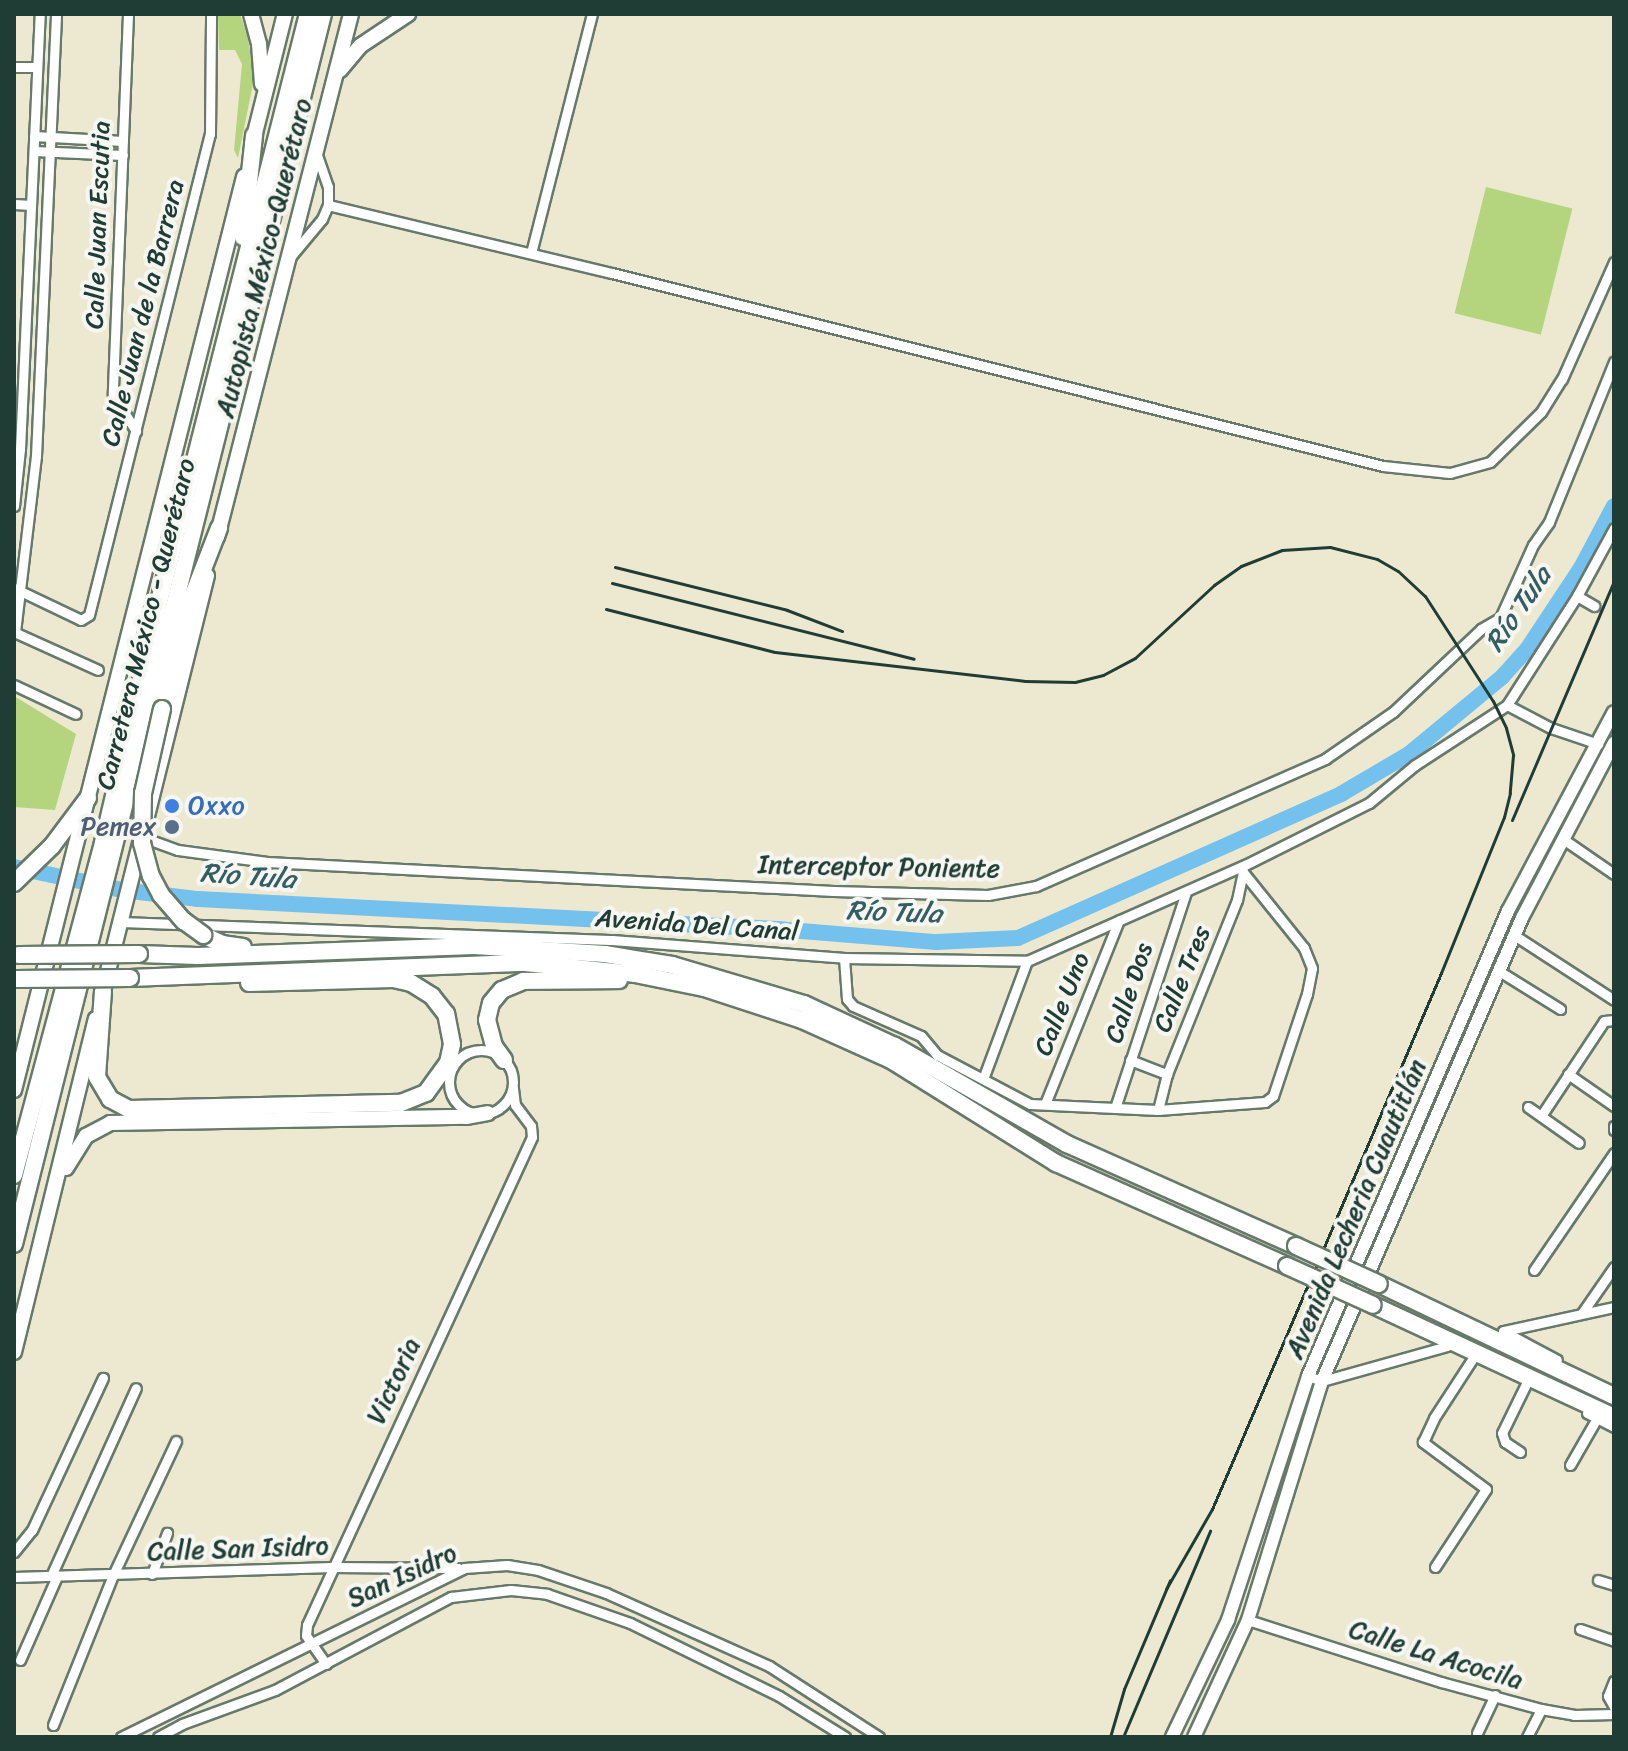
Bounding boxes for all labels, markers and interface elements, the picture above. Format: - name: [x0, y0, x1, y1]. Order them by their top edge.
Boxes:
- street label: Autopista México-Querétaro: [209, 95, 319, 421]
- street label: Calle Juan Escutia: [79, 120, 117, 330]
- street label: Calle Juan de la Barrera: [95, 177, 191, 449]
- street label: Carretera México - Querétaro: [90, 455, 202, 793]
- water label: Río Tula: [1477, 560, 1559, 658]
- place label: Oxxo: [188, 790, 245, 822]
- marker: Oxxo: [163, 797, 181, 815]
- place label: Pemex: [80, 811, 156, 843]
- marker: Pemex: [163, 818, 181, 836]
- street label: Interceptor Poniente: [758, 849, 1000, 885]
- water label: Río Tula: [199, 856, 297, 896]
- water label: Río Tula: [845, 894, 943, 930]
- street label: Avenida Del Canal: [594, 902, 800, 948]
- street label: Calle Tres: [1146, 921, 1218, 1037]
- street label: Calle Dos: [1098, 938, 1160, 1048]
- street label: Calle Uno: [1027, 948, 1097, 1060]
- street label: Avenida Lecheria Cuautitlán: [1279, 1055, 1433, 1363]
- street label: Victoria: [361, 1333, 427, 1429]
- street label: Calle San Isidro: [147, 1530, 329, 1568]
- street label: San Isidro: [342, 1537, 462, 1615]
- street label: Calle La Acocila: [1345, 1614, 1527, 1696]

